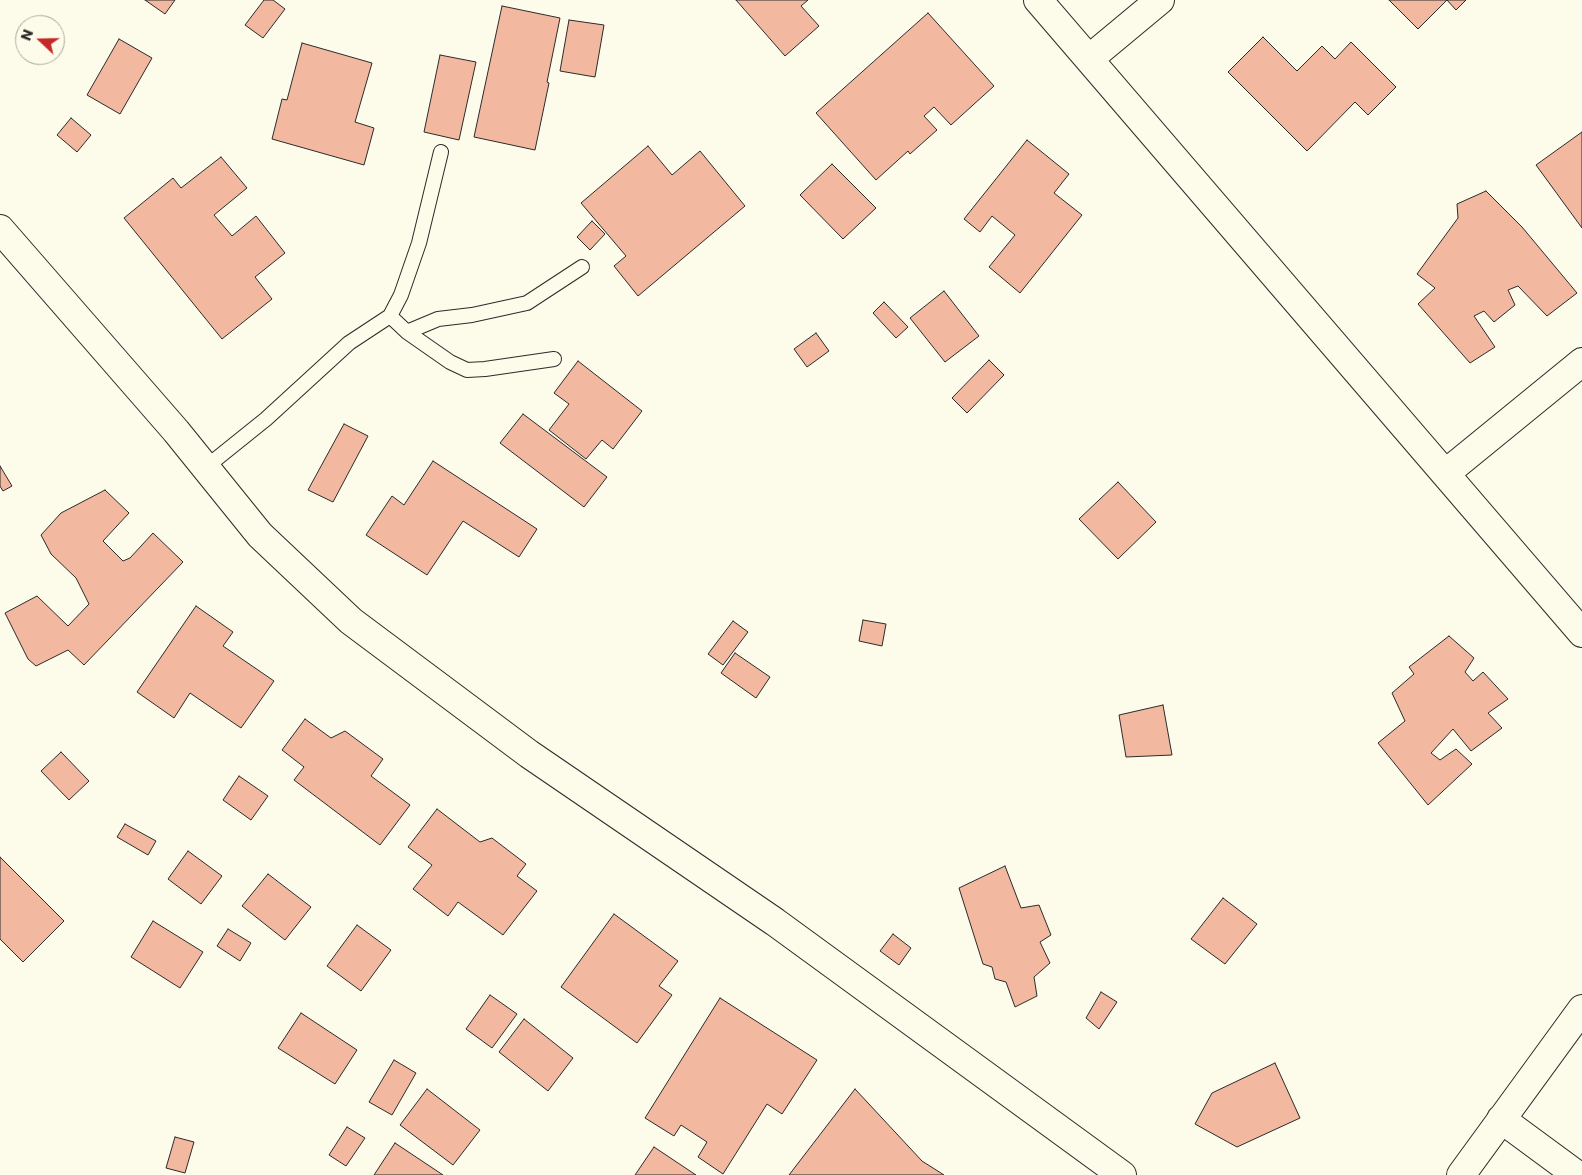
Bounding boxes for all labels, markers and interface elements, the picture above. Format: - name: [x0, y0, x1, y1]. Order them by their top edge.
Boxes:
- north arrow: [15, 15, 65, 65]
- text: N: [16, 26, 38, 43]

